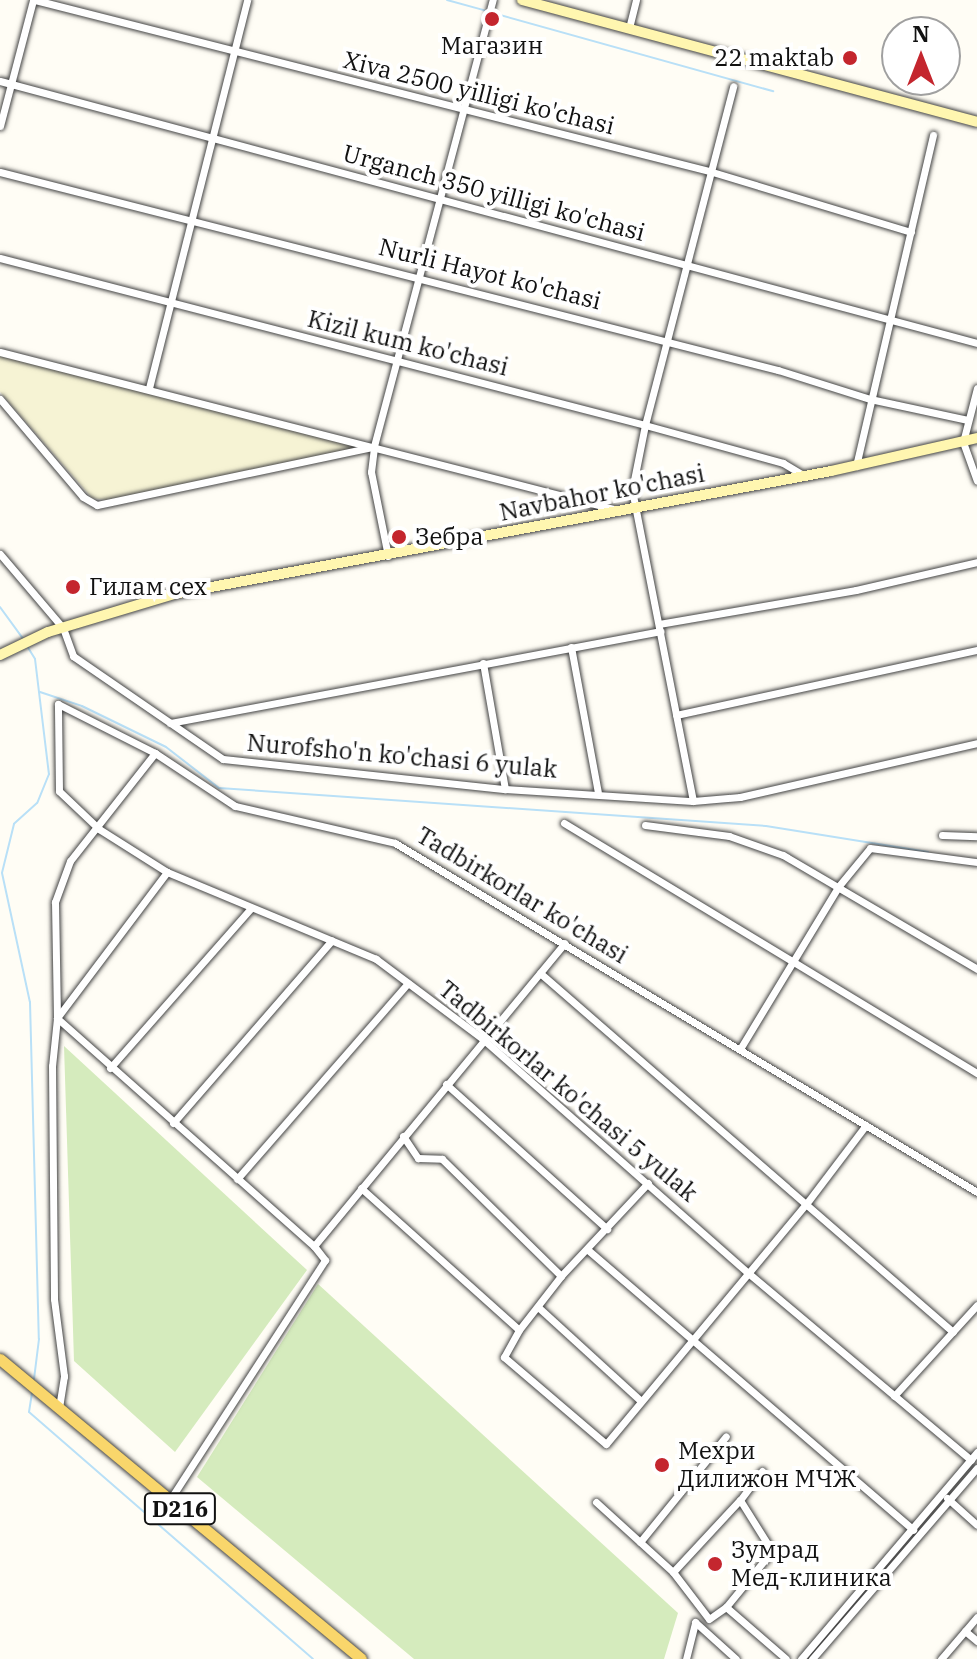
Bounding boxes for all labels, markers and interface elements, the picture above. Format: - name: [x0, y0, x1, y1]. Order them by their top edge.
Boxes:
- marker: Магазин: [483, 10, 501, 28]
- north arrow: [881, 16, 961, 96]
- text: N: [912, 19, 930, 48]
- place label: Магазин: [441, 32, 543, 60]
- place label: 22 maktab: [714, 44, 834, 72]
- street label: Xiva 2500 yilligi ko'chasi: [341, 45, 617, 141]
- marker: 22 maktab: [841, 49, 859, 67]
- street label: Urganch 350 yilligi ko'chasi: [340, 139, 648, 247]
- street label: Nurli Hayot ko'chasi: [376, 232, 604, 316]
- street label: Kizil kum ko'chasi: [305, 304, 511, 382]
- street label: Navbahor ko'chasi: [497, 459, 707, 527]
- place label: Зебра: [415, 523, 484, 551]
- marker: Зебра: [390, 528, 408, 546]
- place label: Гилам сех: [89, 573, 207, 601]
- marker: Гилам сех: [64, 578, 82, 596]
- street label: Nurofsho'n ko'chasi 6 yulak: [246, 728, 558, 784]
- street label: Tadbirkorlar ko'chasi: [411, 821, 633, 969]
- street label: Tadbirkorlar ko'chasi 5 yulak: [433, 974, 703, 1208]
- place label: Мехри Дилижон МЧЖ: [678, 1437, 856, 1493]
- marker: Мехри Дилижон МЧЖ: [653, 1456, 671, 1474]
- road number: D216: [142, 1491, 218, 1527]
- place label: Зумрад Мед-клиника: [731, 1536, 892, 1592]
- marker: Зумрад Мед-клиника: [706, 1555, 724, 1573]

